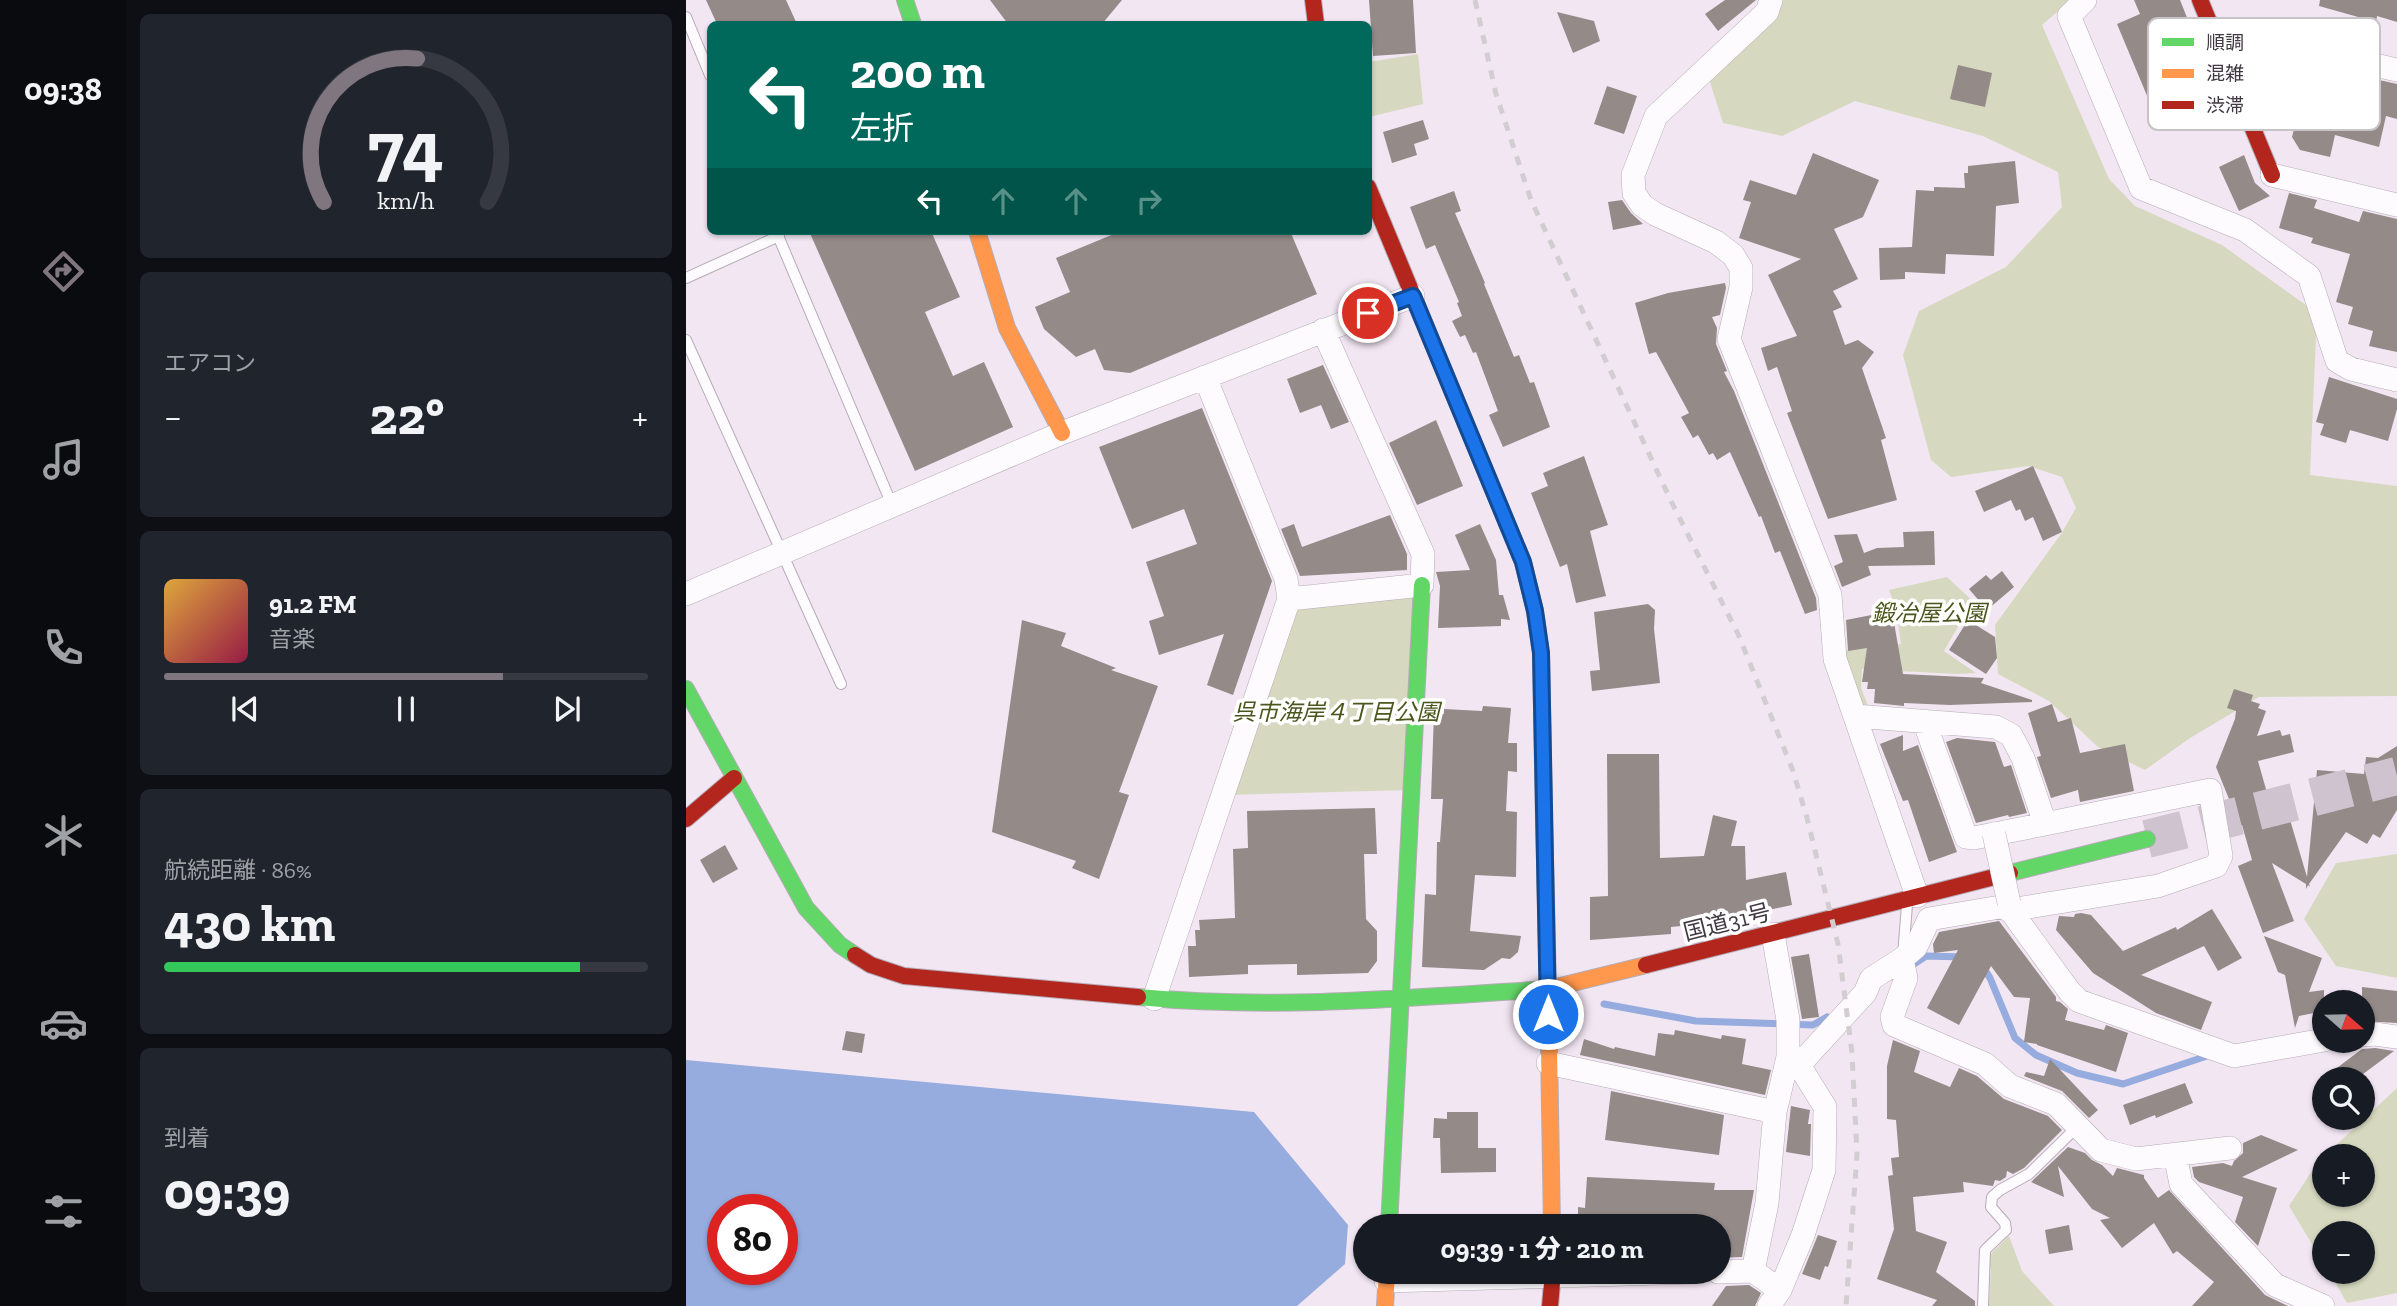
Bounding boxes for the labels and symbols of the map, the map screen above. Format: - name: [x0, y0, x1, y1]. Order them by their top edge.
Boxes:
- legend: [2148, 18, 2380, 130]
- text: 順調: [2206, 31, 2244, 54]
- text: 混雑: [2206, 62, 2244, 85]
- text: 渋滞: [2206, 94, 2244, 117]
- pin: [1338, 283, 1398, 343]
- park label: 鍛冶屋公園: [1872, 599, 1990, 627]
- park label: 呉市海岸４丁目公園: [1233, 698, 1443, 726]
- street label: 国道31号: [1680, 898, 1774, 946]
- position arrow: [1511, 977, 1585, 1051]
- north arrow: [2312, 990, 2375, 1054]
- speed limit sign: 80: [707, 1194, 798, 1285]

